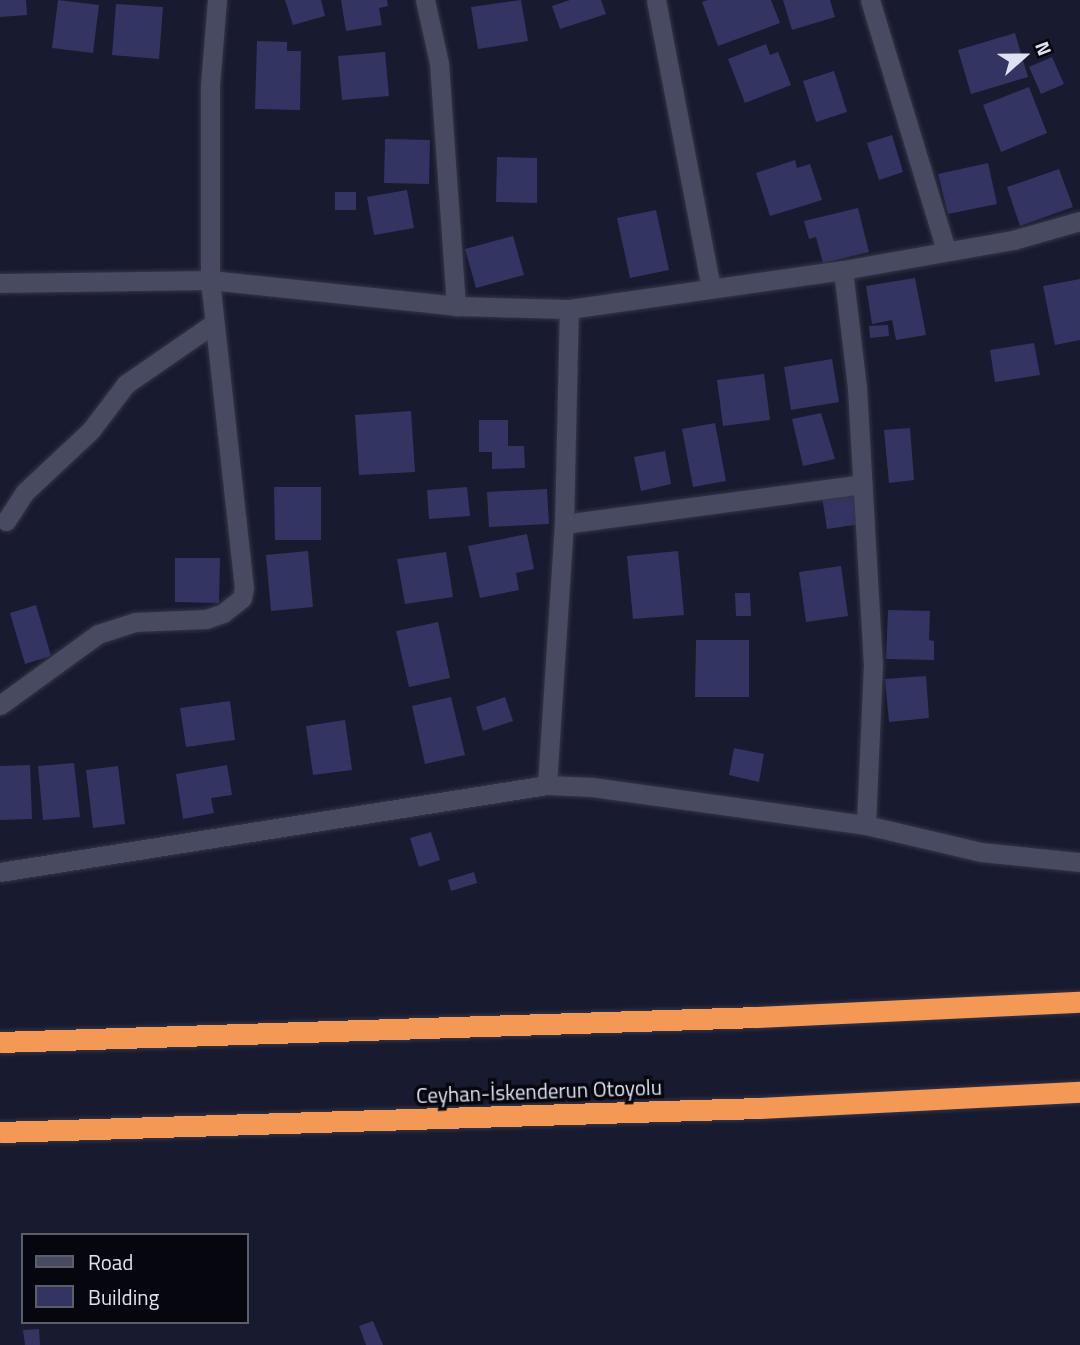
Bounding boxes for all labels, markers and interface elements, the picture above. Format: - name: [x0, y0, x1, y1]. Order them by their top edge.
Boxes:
- north arrow: [989, 21, 1059, 91]
- text: N: [1028, 37, 1060, 60]
- street label: Ceyhan-İskenderun Otoyolu: [416, 1074, 662, 1108]
- legend: [21, 1233, 248, 1324]
- text: Road: [88, 1246, 133, 1278]
- text: Building: [88, 1281, 159, 1313]

